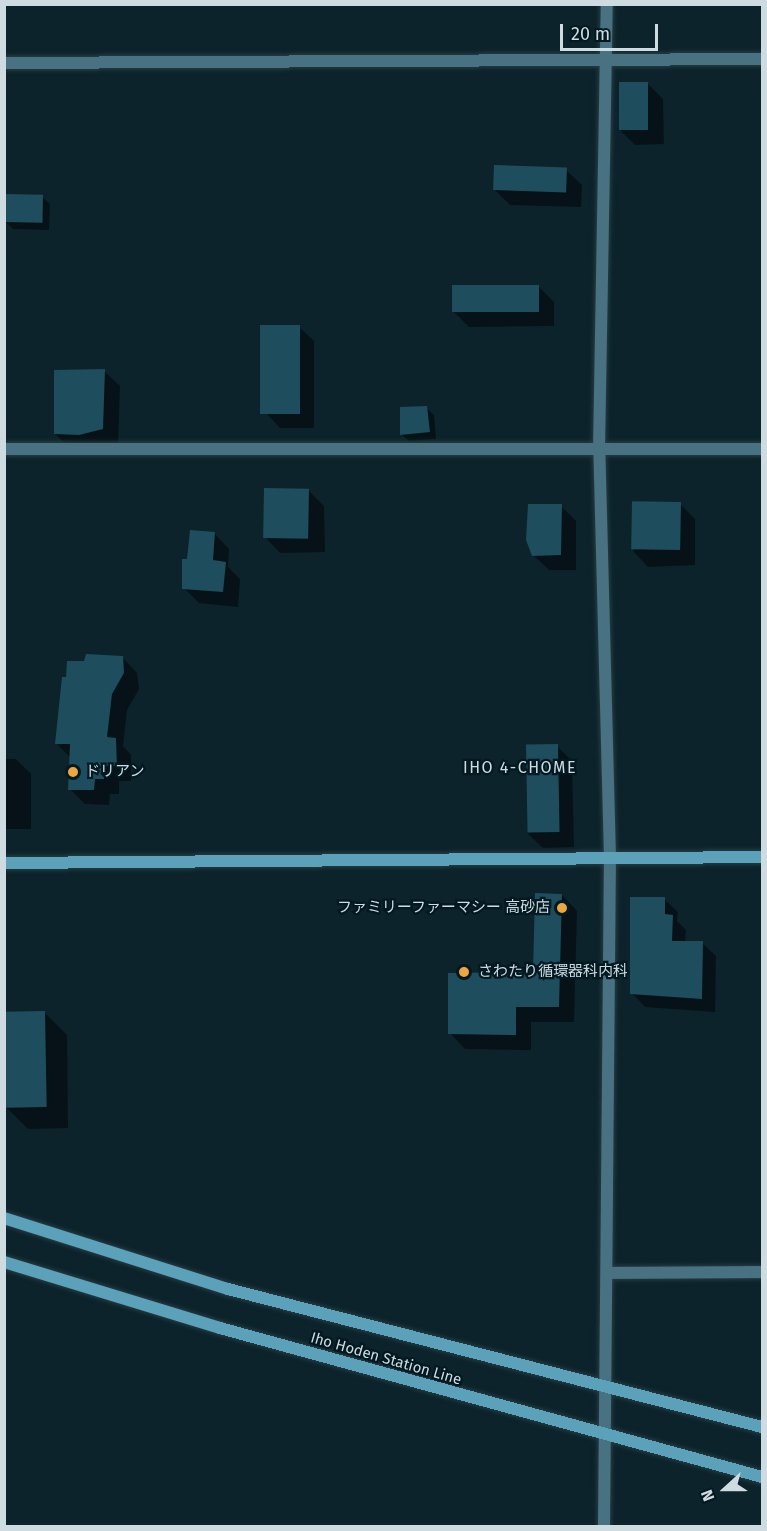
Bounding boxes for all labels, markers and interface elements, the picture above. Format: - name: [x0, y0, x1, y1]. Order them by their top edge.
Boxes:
- scale bar: [563, 12, 660, 50]
- text: 20 m: [571, 23, 610, 45]
- district label: IHO 4-CHOME: [463, 758, 577, 778]
- place label: ドリアン: [85, 763, 145, 781]
- marker: ドリアン: [66, 765, 80, 779]
- place label: ファミリーファーマシー 高砂店: [336, 899, 550, 917]
- marker: ファミリーファーマシー 高砂店: [555, 901, 569, 915]
- marker: さわたり循環器科内科: [455, 963, 473, 981]
- place label: さわたり循環器科内科: [478, 963, 628, 981]
- street label: Iho Hoden Station Line: [308, 1329, 464, 1389]
- north arrow: [695, 1459, 755, 1519]
- text: N: [697, 1487, 719, 1504]

